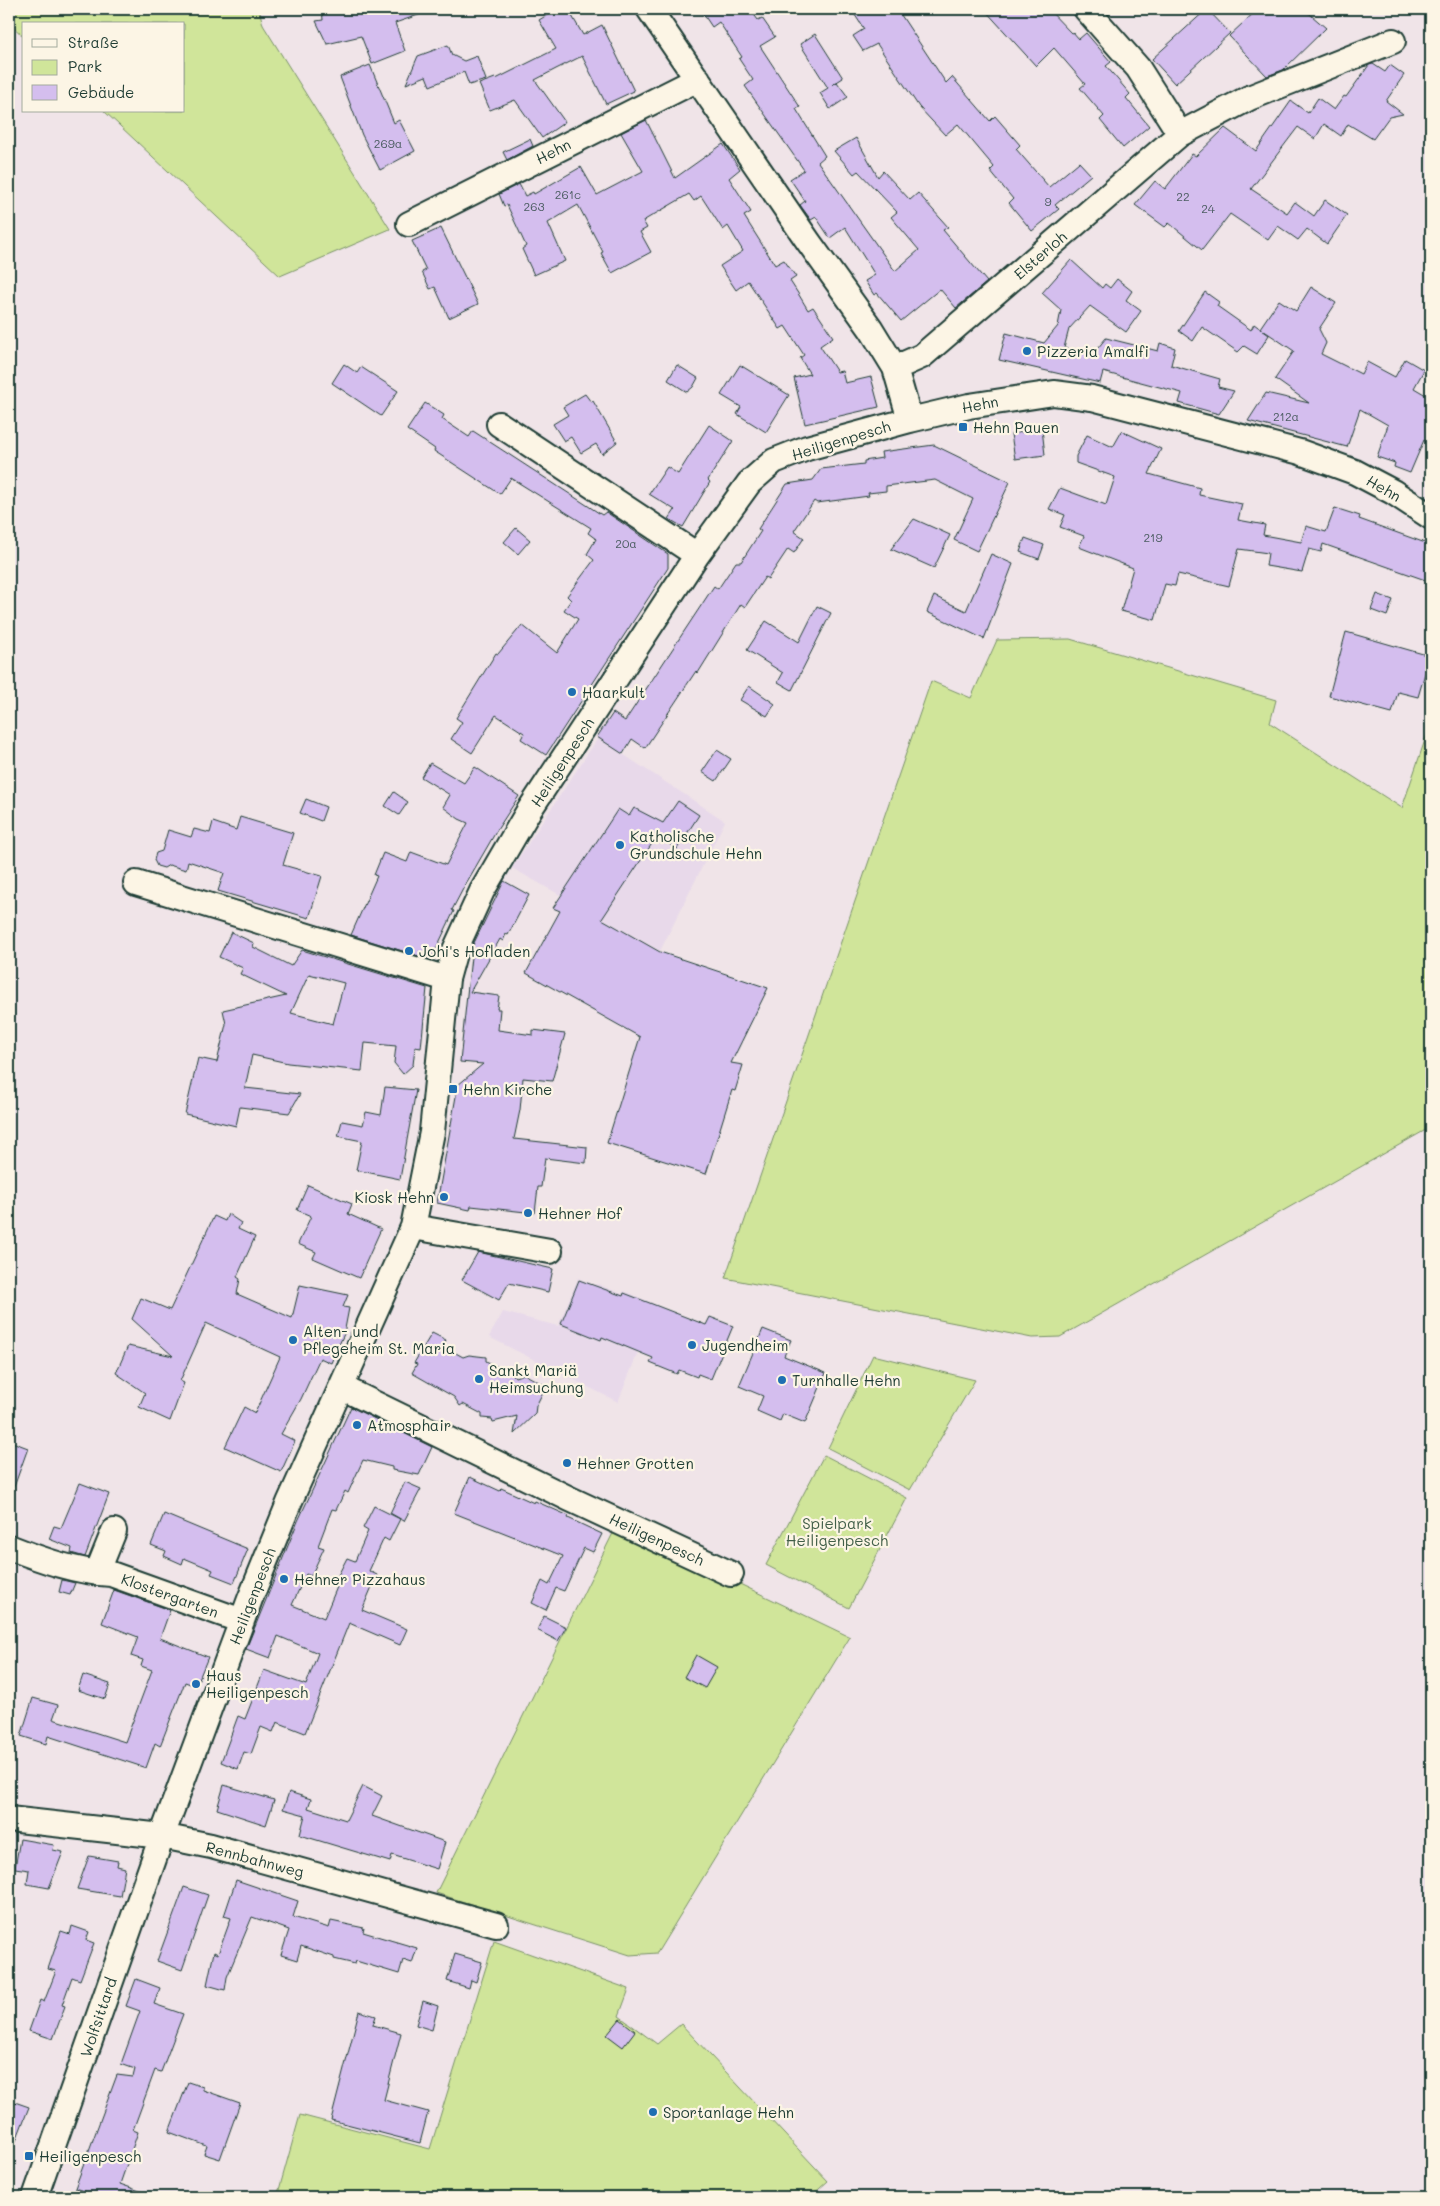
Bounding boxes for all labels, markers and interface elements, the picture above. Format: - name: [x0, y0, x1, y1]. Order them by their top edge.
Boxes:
- legend: [22, 22, 185, 112]
- text: Straße: [68, 32, 119, 52]
- text: Park: [68, 56, 102, 76]
- text: Gebäude: [68, 82, 134, 102]
- street label: Hehn: [532, 134, 574, 168]
- house number: 269a: [374, 135, 402, 151]
- house number: 261c: [555, 186, 581, 202]
- house number: 22: [1176, 188, 1190, 204]
- house number: 9: [1044, 193, 1052, 209]
- house number: 263: [524, 198, 544, 214]
- house number: 24: [1201, 200, 1215, 216]
- street label: Elsterloh: [1009, 226, 1071, 284]
- place label: Pizzeria Amalfi: [1037, 341, 1149, 361]
- marker: Pizzeria Amalfi: [1021, 345, 1033, 357]
- street label: Hehn: [960, 391, 1000, 417]
- house number: 212a: [1273, 408, 1299, 424]
- street label: Heiligenpesch: [789, 415, 893, 465]
- place label: Hehn Pauen: [973, 417, 1059, 437]
- marker: Hehn Pauen: [957, 421, 969, 433]
- street label: Hehn: [1363, 470, 1405, 506]
- house number: 219: [1143, 529, 1163, 545]
- house number: 20a: [615, 535, 637, 551]
- place label: Haarkult: [582, 682, 645, 702]
- marker: Haarkult: [566, 686, 578, 698]
- street label: Heiligenpesch: [526, 714, 598, 810]
- place label: Katholische Grundschule Hehn: [630, 826, 762, 863]
- marker: Katholische Grundschule Hehn: [614, 839, 626, 851]
- place label: Johi's Hofladen: [419, 941, 530, 961]
- marker: Johi's Hofladen: [403, 945, 415, 957]
- place label: Hehn Kirche: [463, 1079, 552, 1099]
- marker: Hehn Kirche: [447, 1083, 459, 1095]
- place label: Kiosk Hehn: [355, 1187, 434, 1207]
- marker: Kiosk Hehn: [438, 1191, 450, 1203]
- place label: Hehner Hof: [538, 1203, 623, 1223]
- marker: Hehner Hof: [522, 1207, 534, 1219]
- place label: Alten- und Pflegeheim St. Maria: [303, 1321, 455, 1358]
- marker: Alten- und Pflegeheim St. Maria: [287, 1334, 299, 1346]
- place label: Jugendheim: [702, 1335, 789, 1355]
- marker: Jugendheim: [686, 1339, 698, 1351]
- place label: Sankt Mariä Heimsuchung: [489, 1360, 584, 1397]
- place label: Turnhalle Hehn: [792, 1370, 901, 1390]
- marker: Sankt Mariä Heimsuchung: [473, 1373, 485, 1385]
- marker: Turnhalle Hehn: [776, 1374, 788, 1386]
- place label: Atmosphair: [367, 1415, 451, 1435]
- marker: Atmosphair: [351, 1419, 363, 1431]
- place label: Hehner Grotten: [577, 1453, 694, 1473]
- marker: Hehner Grotten: [561, 1457, 573, 1469]
- street label: Heiligenpesch: [606, 1508, 708, 1570]
- park label: Spielpark Heiligenpesch: [786, 1513, 888, 1550]
- street label: Heiligenpesch: [224, 1545, 280, 1647]
- street label: Klostergarten: [119, 1568, 221, 1622]
- place label: Hehner Pizzahaus: [294, 1569, 425, 1589]
- marker: Hehner Pizzahaus: [278, 1573, 290, 1585]
- place label: Haus Heiligenpesch: [206, 1665, 308, 1702]
- marker: Haus Heiligenpesch: [190, 1678, 202, 1690]
- street label: Rennbahnweg: [204, 1836, 307, 1882]
- street label: Wolfsittard: [75, 1974, 121, 2060]
- place label: Sportanlage Hehn: [663, 2102, 794, 2122]
- marker: Sportanlage Hehn: [647, 2106, 659, 2118]
- place label: Heiligenpesch: [39, 2146, 141, 2166]
- marker: Heiligenpesch: [23, 2150, 35, 2162]

